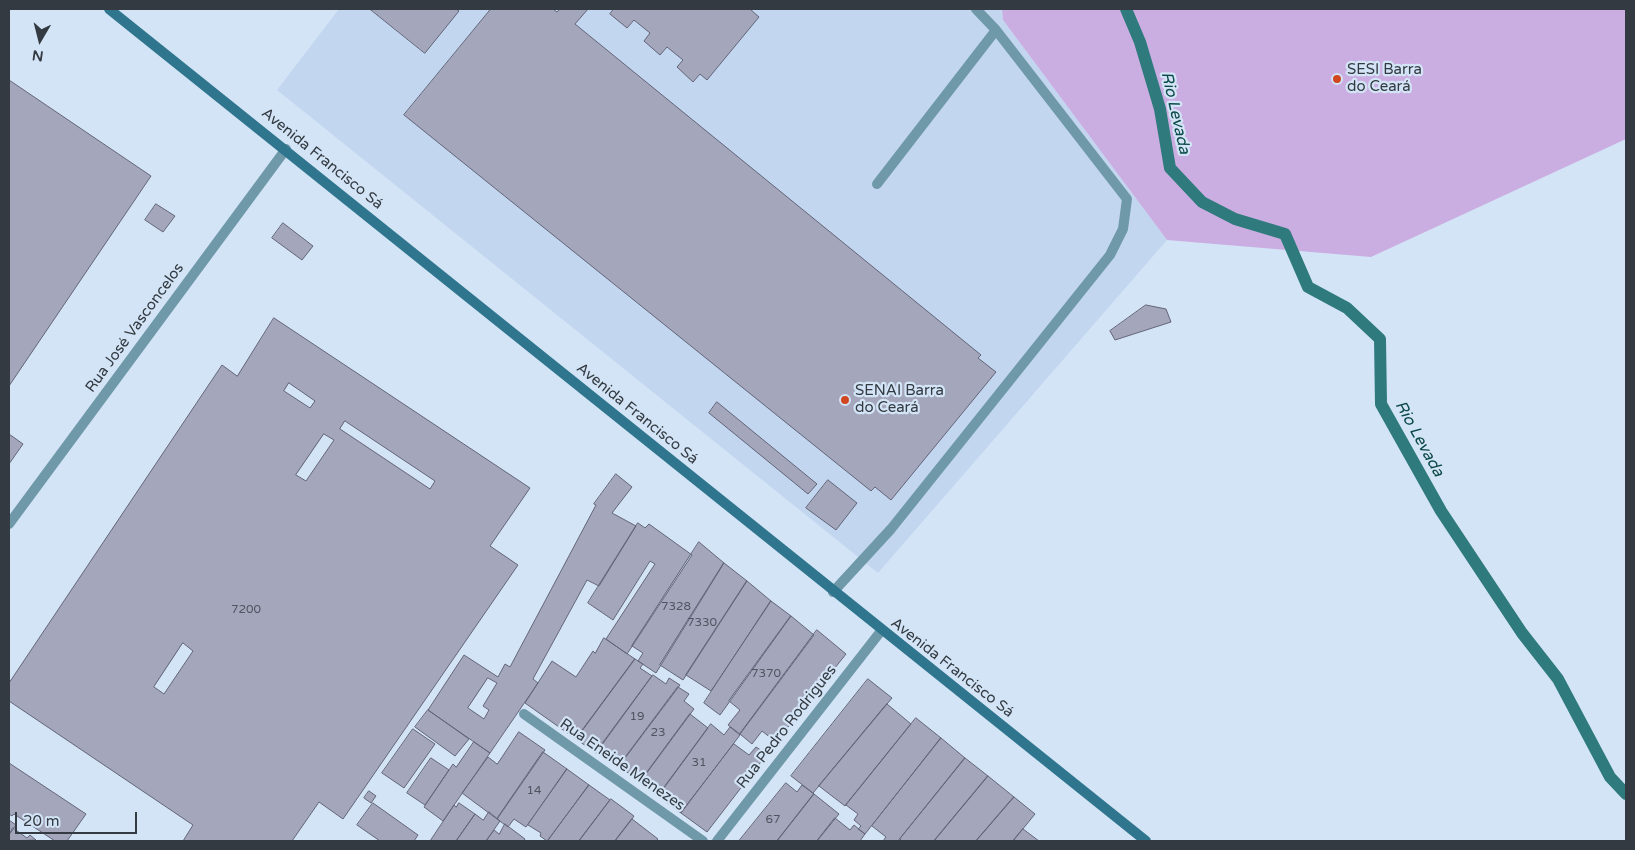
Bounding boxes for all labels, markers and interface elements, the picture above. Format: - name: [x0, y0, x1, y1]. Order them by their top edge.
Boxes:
- north arrow: [15, 15, 65, 65]
- text: N: [31, 46, 45, 65]
- place label: SESI Barra do Ceará: [1347, 61, 1422, 96]
- water label: Rio Levada: [1156, 70, 1194, 156]
- marker: SESI Barra do Ceará: [1331, 73, 1343, 85]
- street label: Avenida Francisco Sá: [258, 104, 386, 214]
- street label: Rua José Vasconcelos: [82, 260, 188, 396]
- street label: Avenida Francisco Sá: [573, 359, 701, 469]
- place label: SENAI Barra do Ceará: [855, 382, 944, 417]
- marker: SENAI Barra do Ceará: [839, 394, 851, 406]
- water label: Rio Levada: [1390, 398, 1448, 480]
- house number: 7328: [661, 600, 691, 614]
- house number: 7200: [231, 603, 261, 617]
- street label: Avenida Francisco Sá: [887, 614, 1017, 722]
- house number: 7330: [687, 616, 717, 630]
- street label: Rua Pedro Rodrigues: [733, 662, 841, 792]
- house number: 7370: [751, 667, 781, 681]
- house number: 19: [629, 710, 645, 724]
- street label: Rua Eneide Menezes: [556, 715, 688, 815]
- house number: 23: [650, 726, 666, 740]
- house number: 31: [691, 756, 707, 770]
- house number: 14: [526, 784, 542, 798]
- scale bar: [18, 802, 140, 834]
- text: 20 m: [23, 812, 60, 830]
- house number: 67: [765, 813, 781, 827]

